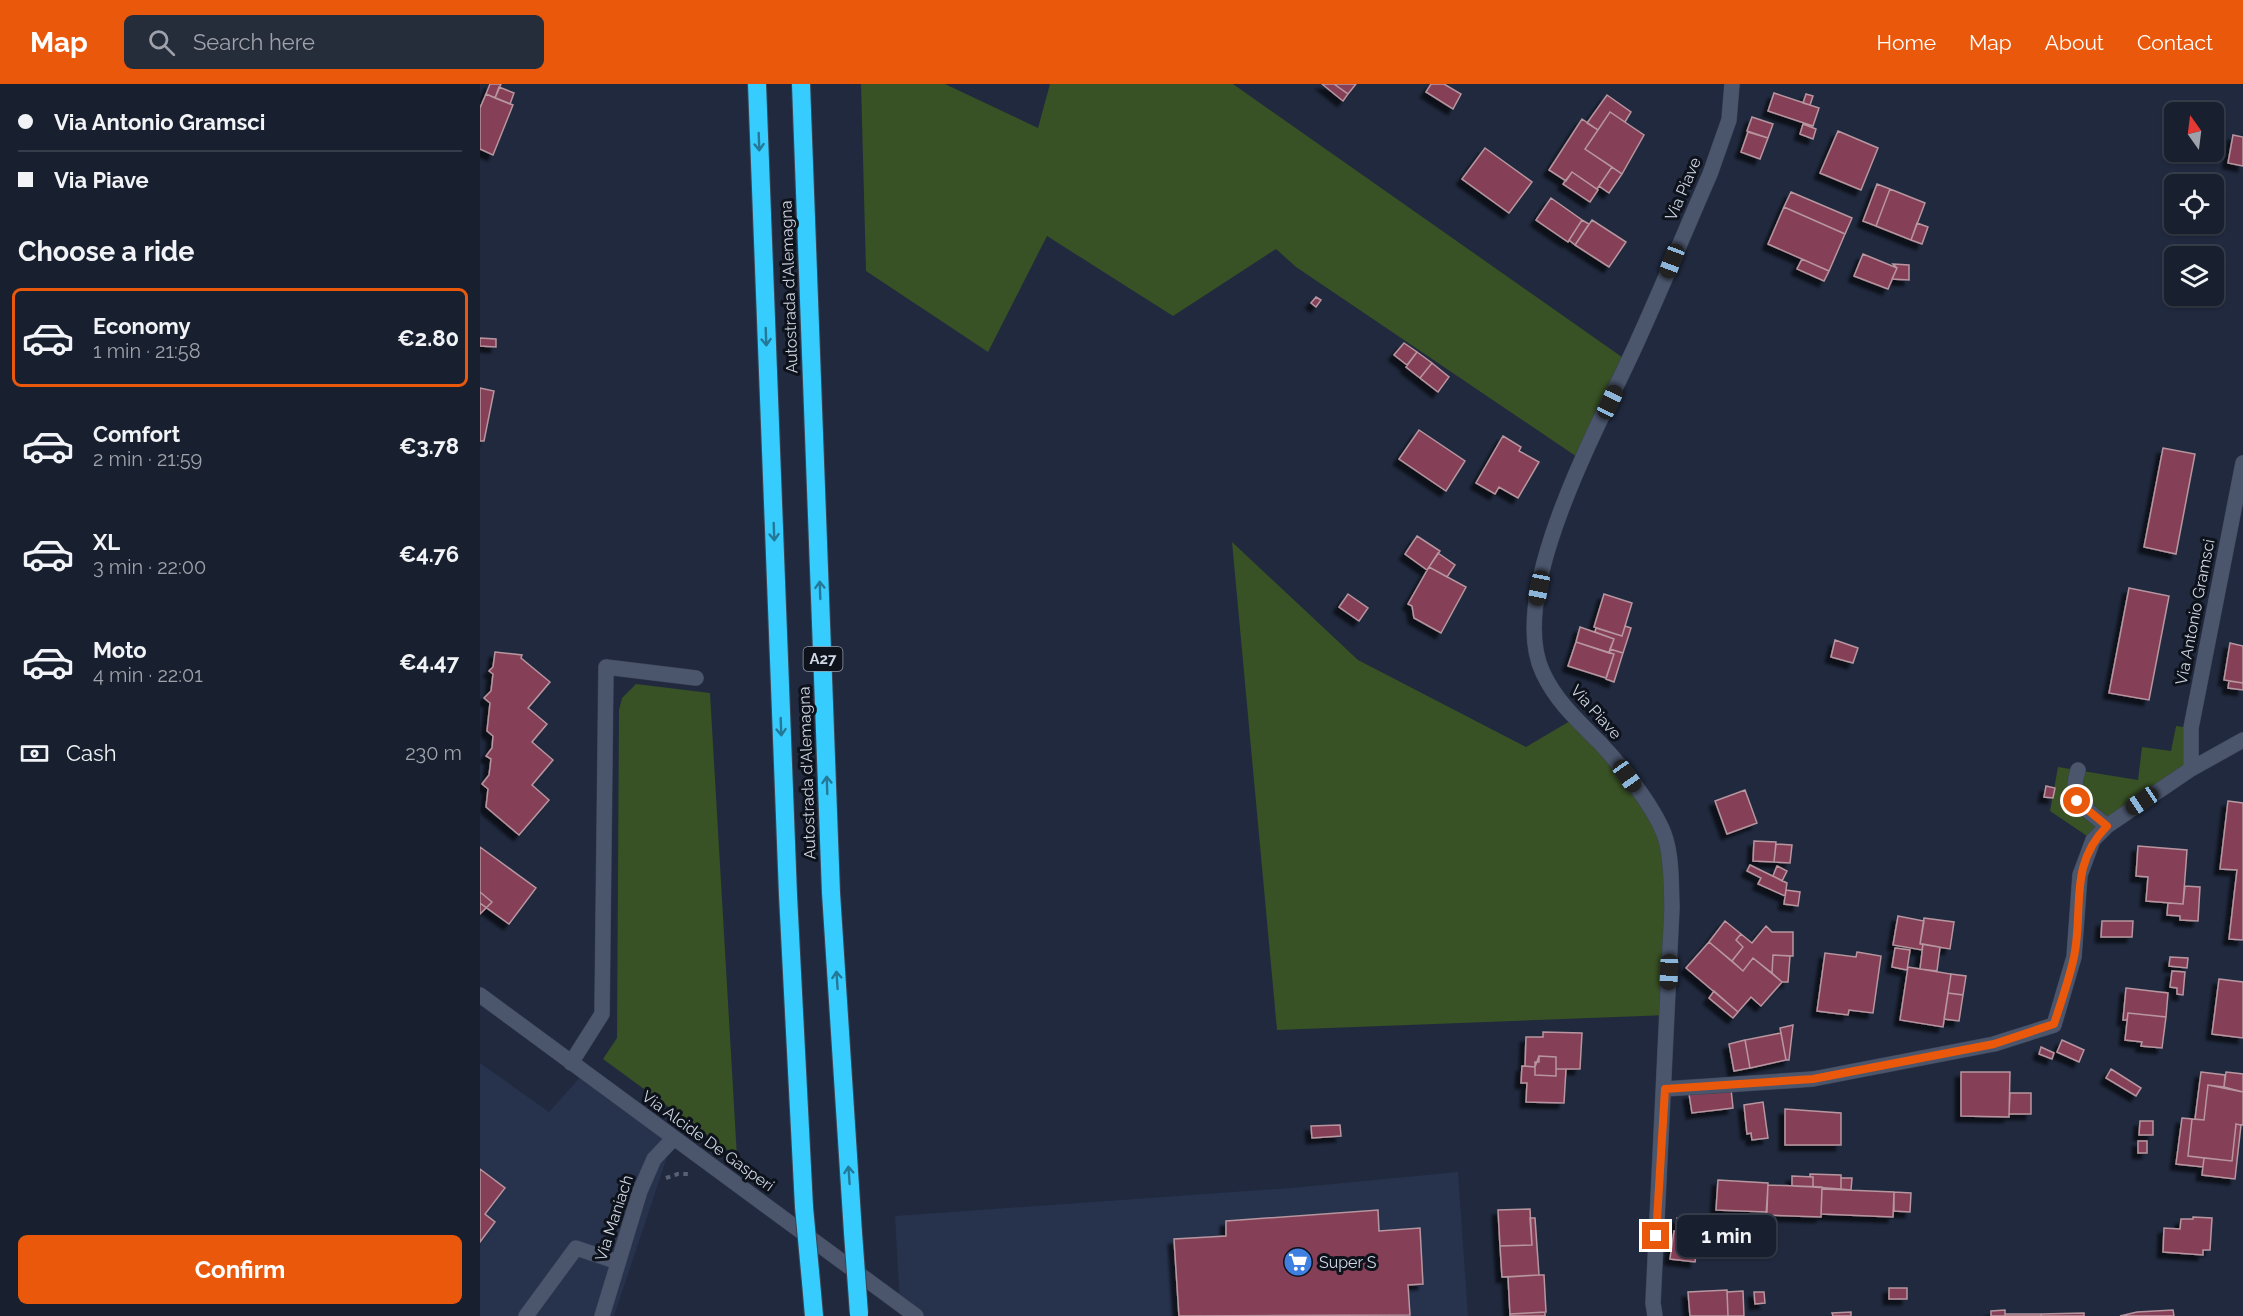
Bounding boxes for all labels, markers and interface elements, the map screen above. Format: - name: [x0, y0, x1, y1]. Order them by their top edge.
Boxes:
- search box: [124, 15, 544, 69]
- text: Map: [30, 26, 88, 59]
- icon: search: [145, 26, 178, 59]
- text: Search here: [193, 29, 315, 55]
- text: Home: [1877, 30, 1936, 55]
- text: Map: [1969, 30, 2012, 55]
- text: About: [2045, 30, 2104, 55]
- text: Contact: [2137, 30, 2213, 55]
- north arrow: [2164, 102, 2224, 162]
- map controls: [2164, 102, 2224, 306]
- text: Via Antonio Gramsci: [54, 109, 265, 135]
- one-way arrow: [753, 132, 765, 152]
- street label: Via Piave: [1661, 155, 1705, 223]
- text: Via Piave: [54, 167, 149, 193]
- button: locate: [2164, 174, 2224, 234]
- street label: Autostrada d'Alemagna: [776, 200, 802, 374]
- text: Choose a ride: [18, 236, 194, 267]
- car: [1657, 241, 1687, 281]
- button: layers: [2164, 246, 2224, 306]
- icon: car: [21, 311, 75, 365]
- text: Economy: [93, 313, 191, 339]
- text: €2.80: [397, 325, 459, 351]
- one-way arrow: [761, 327, 772, 347]
- text: 1 min · 21:58: [93, 339, 201, 363]
- car: [1594, 382, 1626, 422]
- icon: car: [21, 419, 75, 473]
- text: Comfort: [93, 421, 180, 447]
- text: €3.78: [399, 433, 459, 459]
- text: 2 min · 21:59: [93, 447, 202, 471]
- one-way arrow: [768, 522, 779, 542]
- icon: car: [21, 527, 75, 581]
- text: XL: [93, 529, 120, 555]
- street label: Via Antonio Gramsci: [2172, 537, 2218, 687]
- text: €4.76: [399, 541, 459, 567]
- text: 3 min · 22:00: [93, 555, 206, 579]
- car: [1527, 569, 1551, 607]
- one-way arrow: [814, 581, 826, 601]
- icon: car: [21, 635, 75, 689]
- text: Moto: [93, 637, 147, 663]
- road number: A27: [804, 647, 842, 671]
- text: €4.47: [399, 649, 459, 675]
- text: 4 min · 22:01: [93, 663, 203, 687]
- street label: Via Piave: [1567, 681, 1625, 743]
- street label: Autostrada d'Alemagna: [794, 686, 820, 860]
- one-way arrow: [776, 717, 787, 737]
- icon: cash: [18, 737, 51, 770]
- text: Cash: [66, 740, 117, 766]
- text: 230 m: [405, 741, 462, 765]
- car: [1609, 756, 1645, 796]
- one-way arrow: [822, 776, 833, 796]
- car: [2122, 783, 2162, 819]
- route start: [2063, 787, 2090, 814]
- car: [1659, 954, 1679, 990]
- one-way arrow: [831, 971, 842, 991]
- street label: Via Alcide De Gasperi: [638, 1087, 778, 1195]
- one-way arrow: [843, 1165, 854, 1185]
- street label: Via Maniach: [591, 1173, 637, 1263]
- callout: 1 min: [1677, 1215, 1776, 1257]
- route end: [1642, 1222, 1669, 1249]
- text: 1 min: [1701, 1224, 1752, 1248]
- button: Confirm: [18, 1235, 462, 1304]
- supermarket icon: Super S: [1282, 1246, 1314, 1278]
- place label: Super S: [1319, 1253, 1377, 1272]

